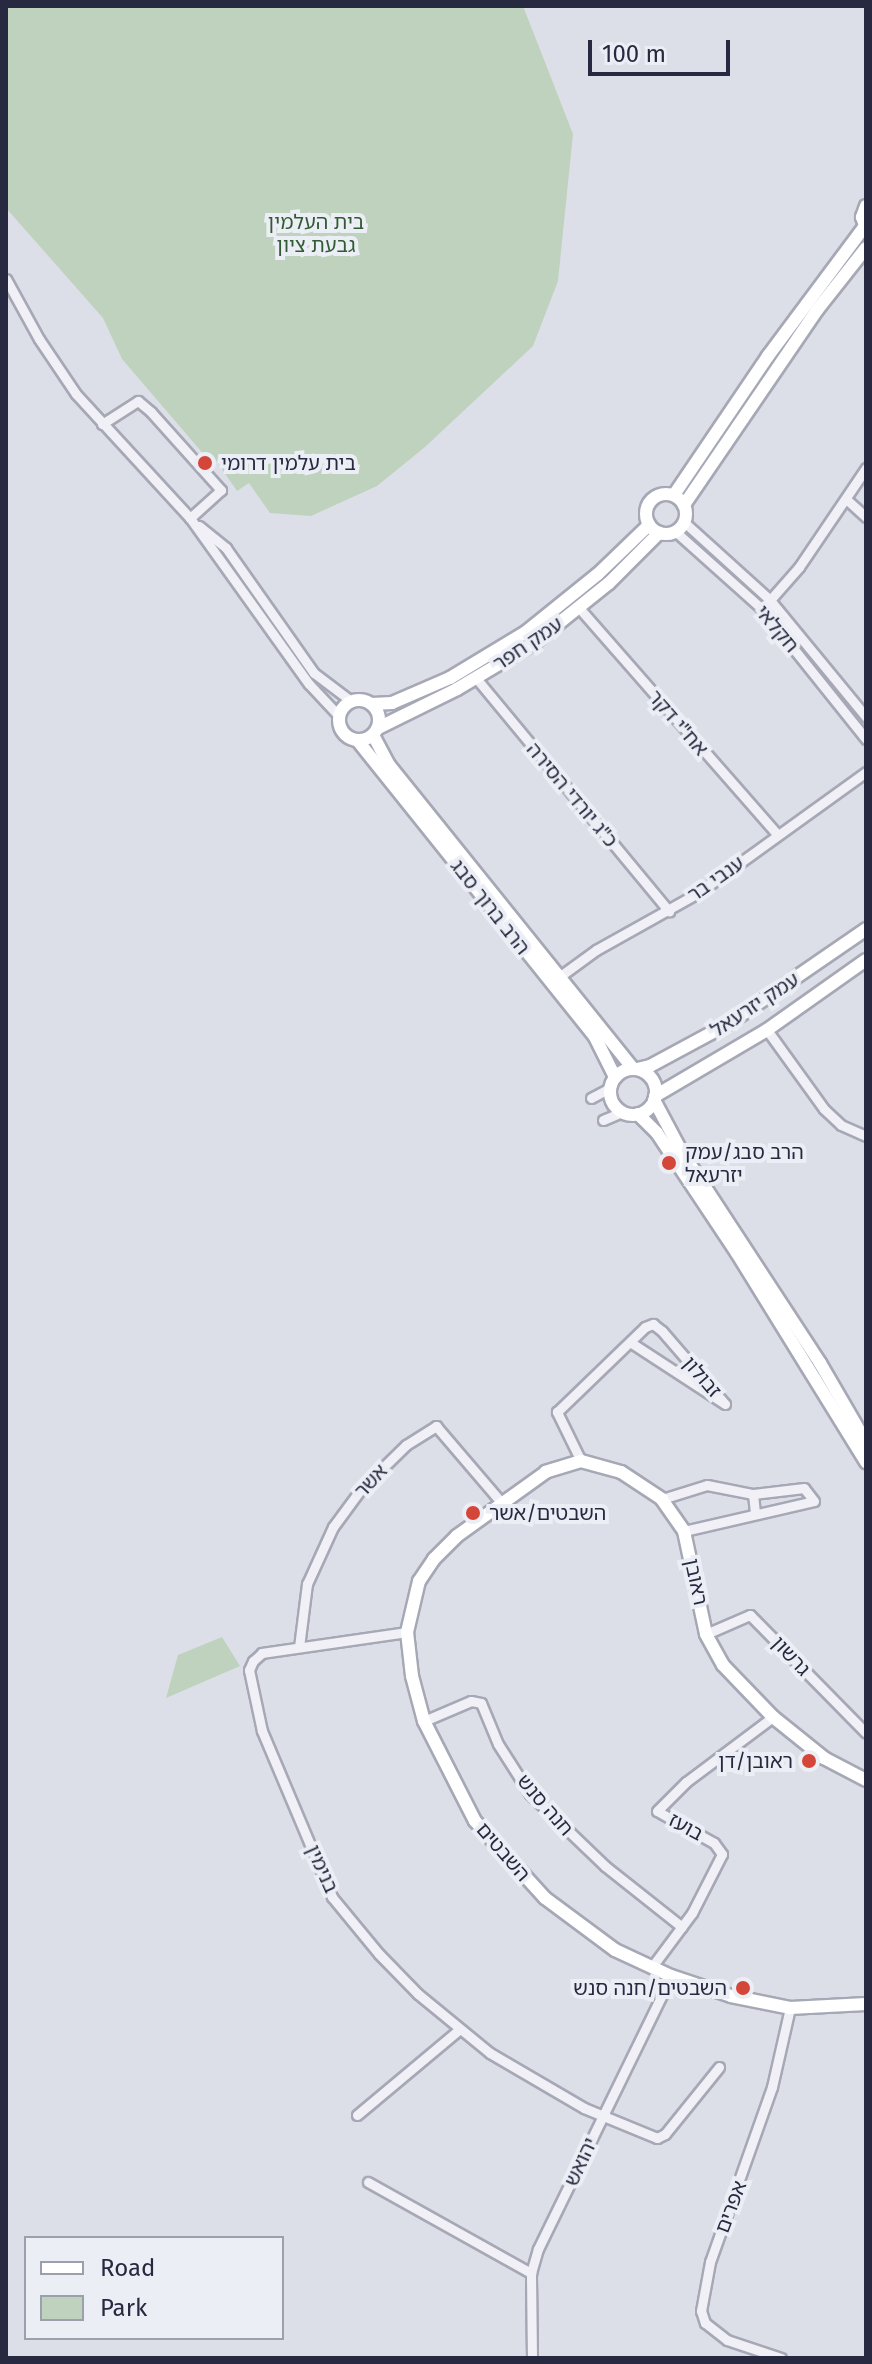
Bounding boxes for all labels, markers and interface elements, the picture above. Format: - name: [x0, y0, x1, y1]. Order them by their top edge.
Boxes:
- scale bar: [592, 24, 734, 74]
- text: 100 m: [602, 40, 666, 68]
- park label: בית העלמין גבעת ציון: [268, 211, 364, 258]
- place label: בית עלמין דרומי: [221, 451, 356, 475]
- marker: בית עלמין דרומי: [196, 454, 214, 472]
- street label: חקלאי: [750, 600, 804, 658]
- street label: עמק חפר: [489, 612, 567, 676]
- street label: אח"י דקר: [643, 685, 713, 761]
- street label: כ"ג יורדי הסירה: [521, 738, 623, 852]
- street label: ענבי בר: [683, 851, 749, 907]
- street label: הרב ברוך סבג: [445, 855, 535, 959]
- street label: עמק יזרעאל: [706, 968, 804, 1042]
- place label: הרב סבג/עמק יזרעאל: [685, 1140, 804, 1187]
- marker: הרב סבג/עמק יזרעאל: [660, 1154, 678, 1172]
- street label: זבולון: [678, 1351, 726, 1403]
- street label: אשר: [350, 1459, 392, 1503]
- place label: השבטים/אשר: [489, 1501, 606, 1525]
- marker: השבטים/אשר: [464, 1504, 482, 1522]
- street label: ראובן: [679, 1557, 713, 1607]
- street label: גרשון: [767, 1631, 815, 1681]
- place label: ראובן/דן: [718, 1749, 793, 1773]
- marker: ראובן/דן: [800, 1752, 818, 1770]
- street label: חנה סנש: [512, 1769, 578, 1841]
- street label: בועז: [664, 1808, 708, 1846]
- street label: השבטים: [471, 1818, 535, 1886]
- street label: בנימין: [301, 1841, 343, 1897]
- place label: השבטים/חנה סנש: [573, 1976, 727, 2000]
- marker: השבטים/חנה סנש: [734, 1979, 752, 1997]
- street label: יהואש: [559, 2134, 603, 2190]
- street label: אפרים: [710, 2178, 752, 2236]
- legend: [24, 2236, 284, 2340]
- text: Road: [100, 2254, 155, 2282]
- text: Park: [100, 2294, 147, 2322]

